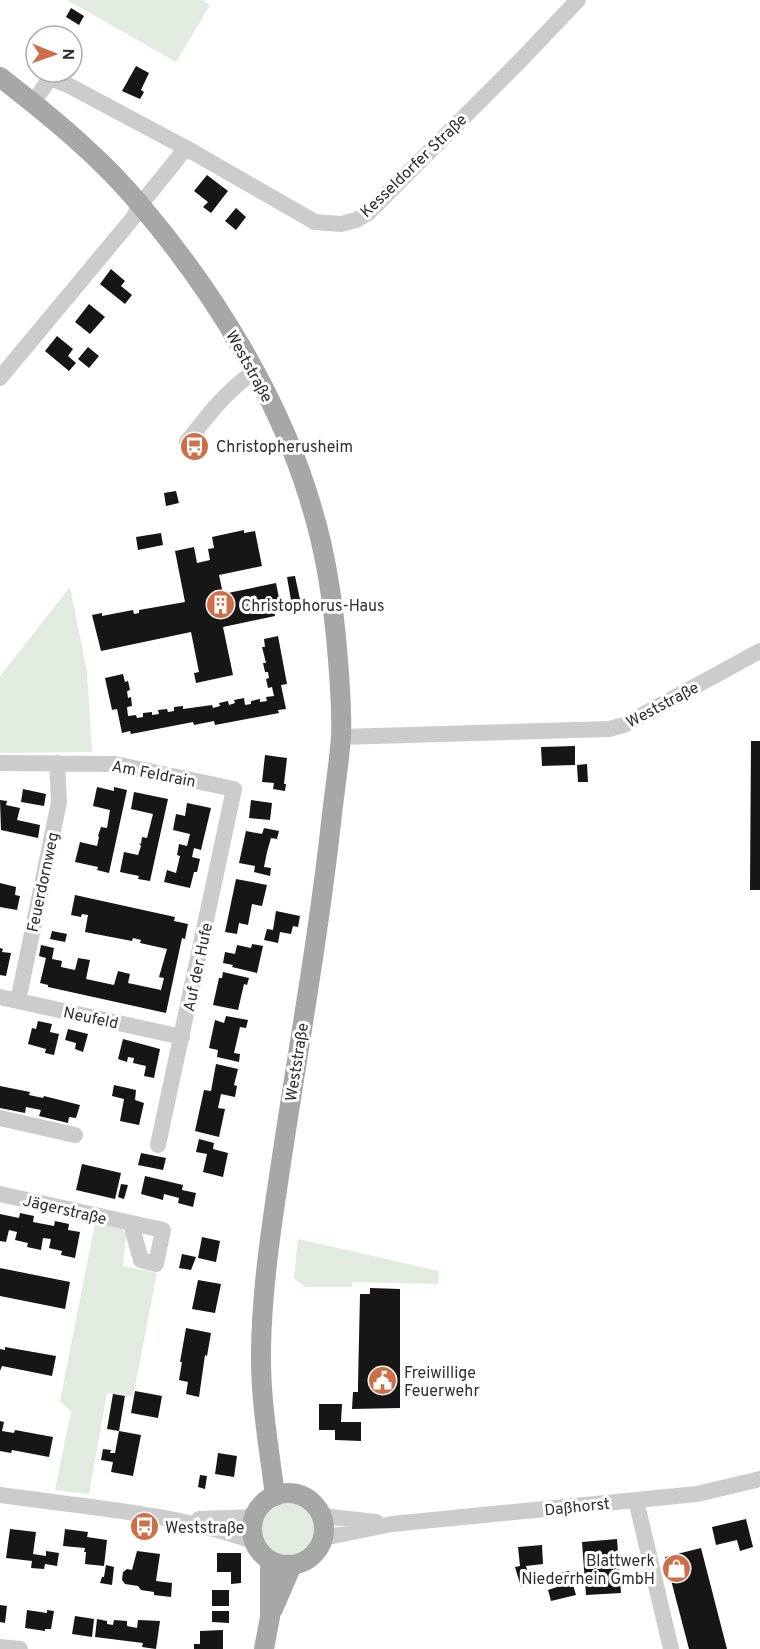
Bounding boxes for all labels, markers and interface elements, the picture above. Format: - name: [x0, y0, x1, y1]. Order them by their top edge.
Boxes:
- north arrow: [24, 24, 84, 84]
- text: N: [57, 48, 77, 60]
- street label: Kesseldorfer Straße: [357, 110, 472, 223]
- street label: Weststraße: [220, 327, 276, 407]
- bus stop icon: Christopherusheim: [179, 430, 211, 462]
- place label: Christopherusheim: [216, 438, 353, 458]
- building icon: Christophorus-Haus: [204, 589, 236, 621]
- place label: Christophorus-Haus: [241, 597, 384, 617]
- street label: Weststraße: [623, 678, 703, 733]
- street label: Am Feldrain: [110, 757, 197, 793]
- street label: Feuerdornweg: [24, 831, 64, 934]
- street label: Auf der Hufe: [180, 921, 218, 1014]
- street label: Neufeld: [61, 1003, 120, 1035]
- street label: Weststraße: [282, 1022, 314, 1103]
- street label: Jägerstraße: [21, 1192, 108, 1230]
- place label: Freiwillige Feuerwehr: [404, 1364, 480, 1402]
- public building icon: Freiwillige Feuerwehr: [367, 1365, 399, 1397]
- street label: Daßhorst: [544, 1495, 611, 1521]
- bus stop icon: Weststraße: [128, 1511, 160, 1543]
- place label: Weststraße: [165, 1519, 244, 1539]
- place label: Blattwerk Niederrhein GmbH: [521, 1552, 655, 1590]
- shop icon: Blattwerk Niederrhein GmbH: [660, 1553, 692, 1585]

